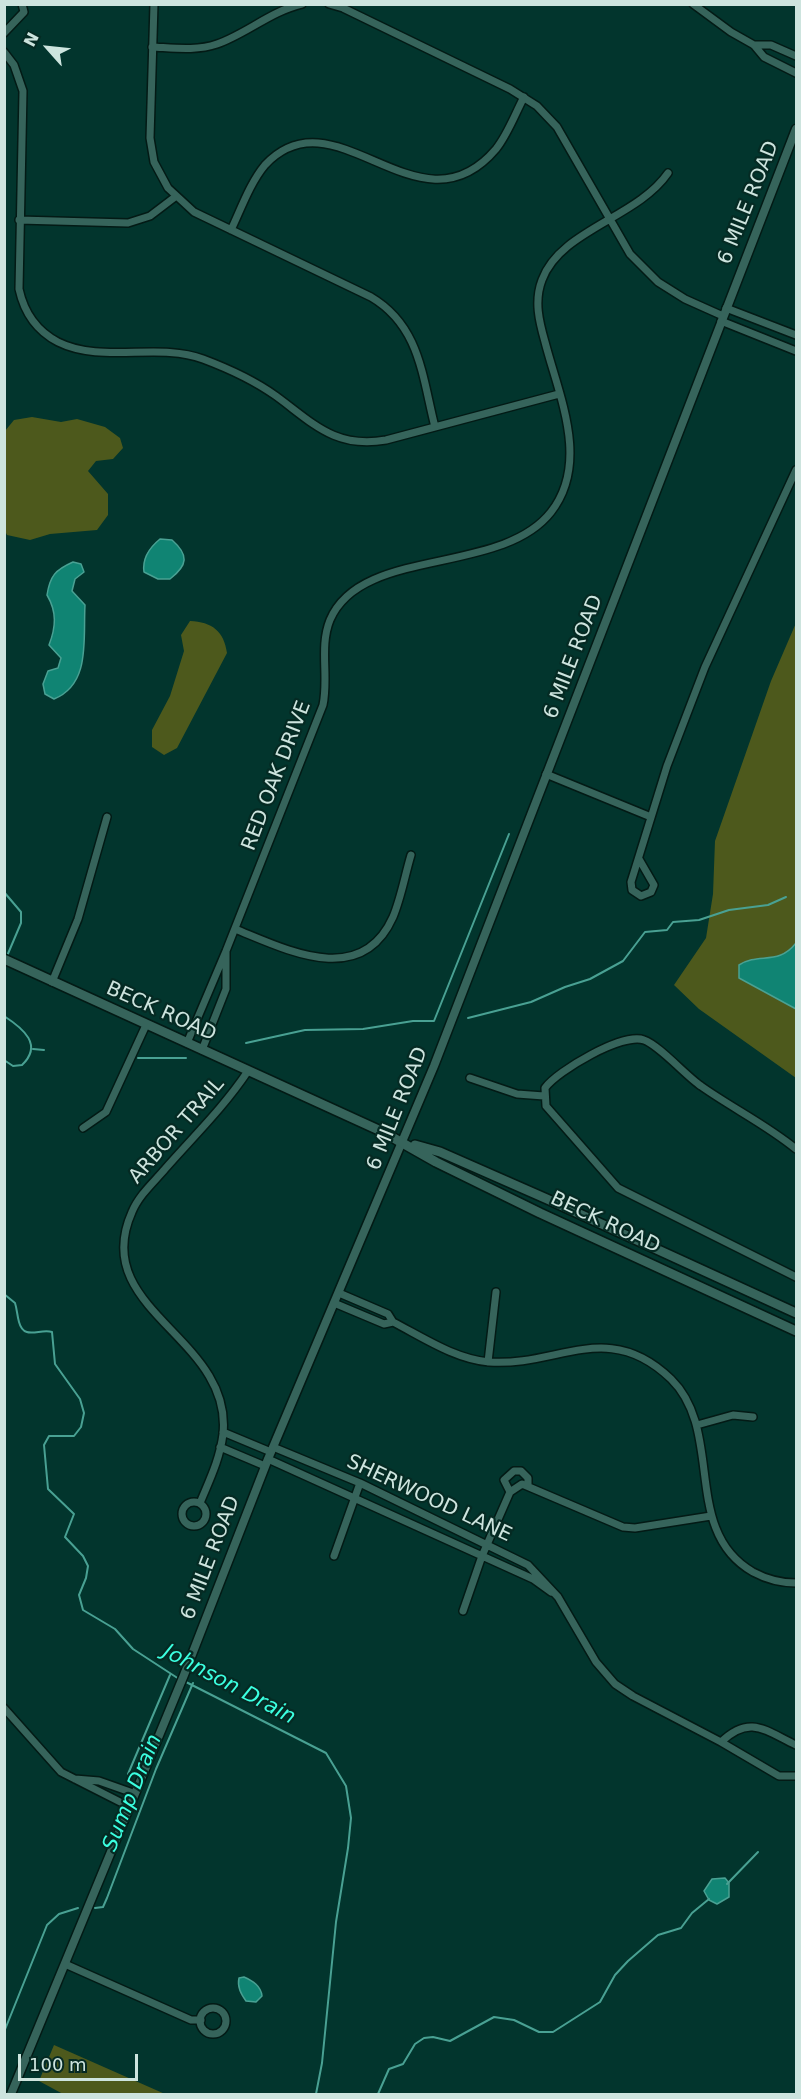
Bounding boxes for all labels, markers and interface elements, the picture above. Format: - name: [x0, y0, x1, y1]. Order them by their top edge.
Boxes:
- north arrow: [18, 18, 78, 78]
- text: N: [20, 29, 43, 50]
- street label: 6 MILE ROAD: [713, 138, 785, 268]
- street label: 6 MILE ROAD: [539, 592, 609, 722]
- street label: RED OAK DRIVE: [237, 698, 317, 854]
- street label: BECK ROAD: [102, 977, 220, 1047]
- street label: 6 MILE ROAD: [362, 1044, 434, 1174]
- street label: ARBOR TRAIL: [124, 1073, 230, 1189]
- street label: BECK ROAD: [546, 1187, 664, 1259]
- street label: SHERWOOD LANE: [343, 1450, 515, 1548]
- street label: 6 MILE ROAD: [176, 1493, 246, 1623]
- water label: Johnson Drain: [159, 1640, 299, 1730]
- water label: Sump Drain: [98, 1731, 168, 1855]
- scale bar: [21, 2042, 141, 2080]
- text: 100 m: [29, 2054, 87, 2075]

